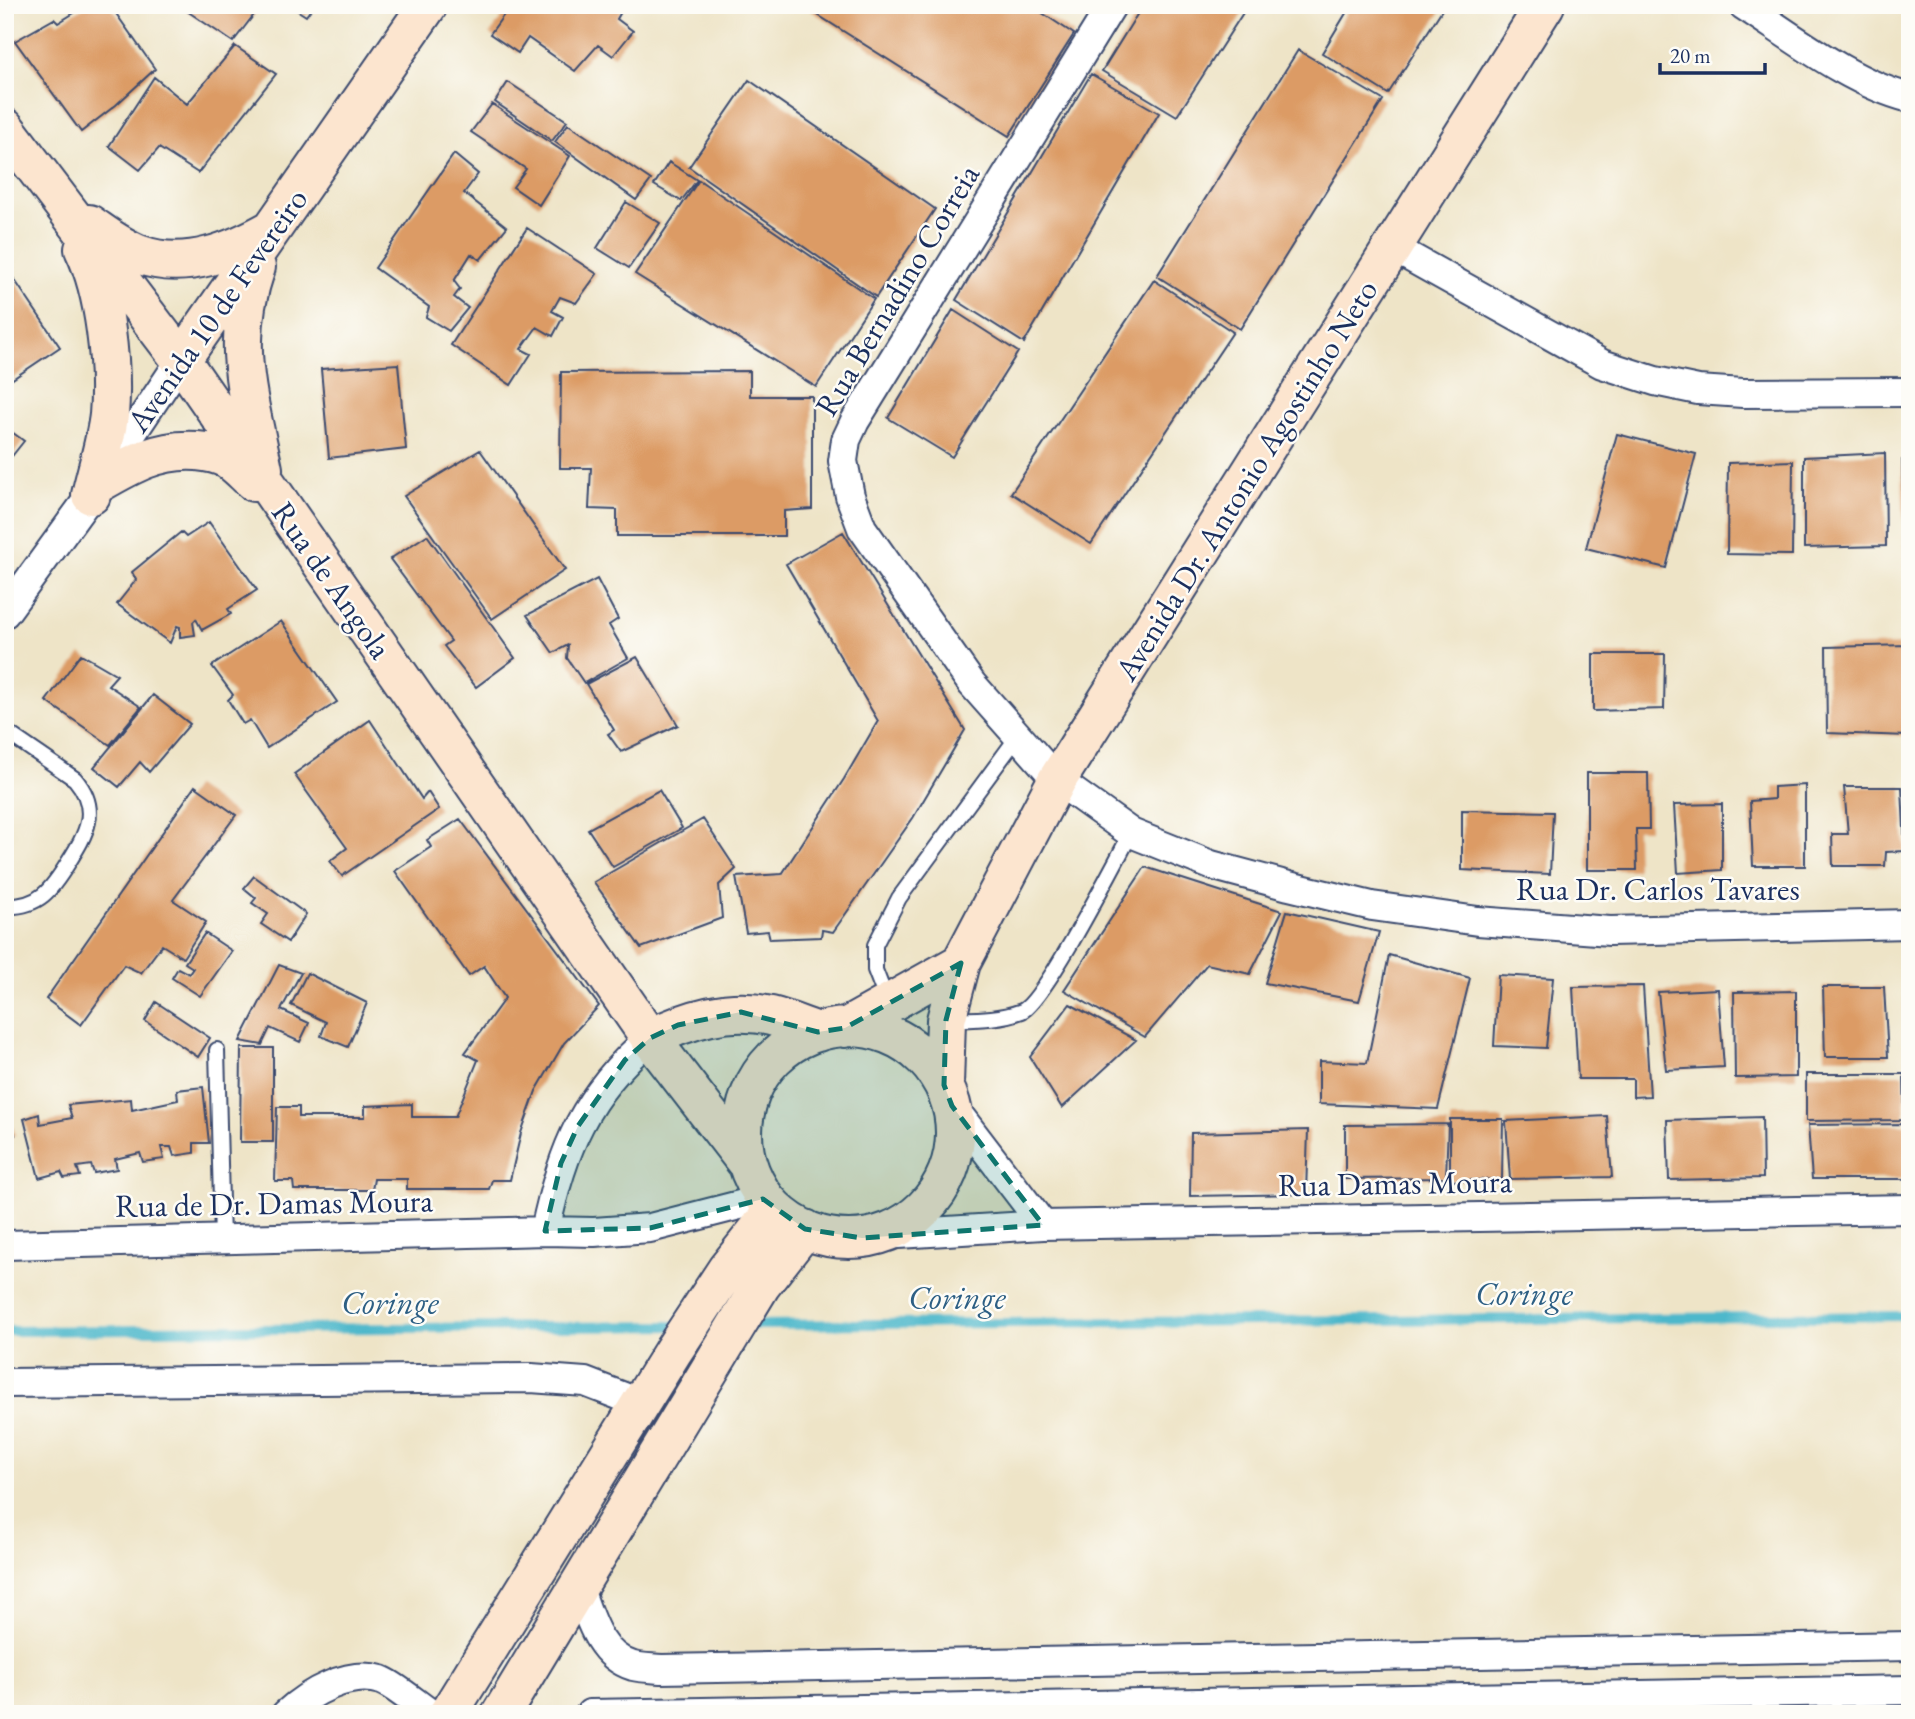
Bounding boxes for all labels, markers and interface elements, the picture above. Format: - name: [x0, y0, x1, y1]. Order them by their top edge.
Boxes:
- scale bar: [1660, 32, 1764, 76]
- text: 20 m: [1670, 42, 1711, 69]
- street label: Rua Bernadino Correia: [805, 156, 989, 424]
- street label: Avenida 10 de Fevereiro: [116, 180, 317, 441]
- street label: Avenida Dr. Antonio Agostinho Neto: [1104, 271, 1387, 689]
- street label: Rua de Angola: [262, 493, 402, 667]
- street label: Rua Dr. Carlos Tavares: [1516, 868, 1800, 910]
- street label: Rua Damas Moura: [1277, 1160, 1513, 1206]
- street label: Rua de Dr. Damas Moura: [115, 1179, 434, 1227]
- water label: Coringe: [1475, 1272, 1573, 1315]
- water label: Coringe: [908, 1276, 1006, 1319]
- water label: Coringe: [341, 1281, 439, 1324]

